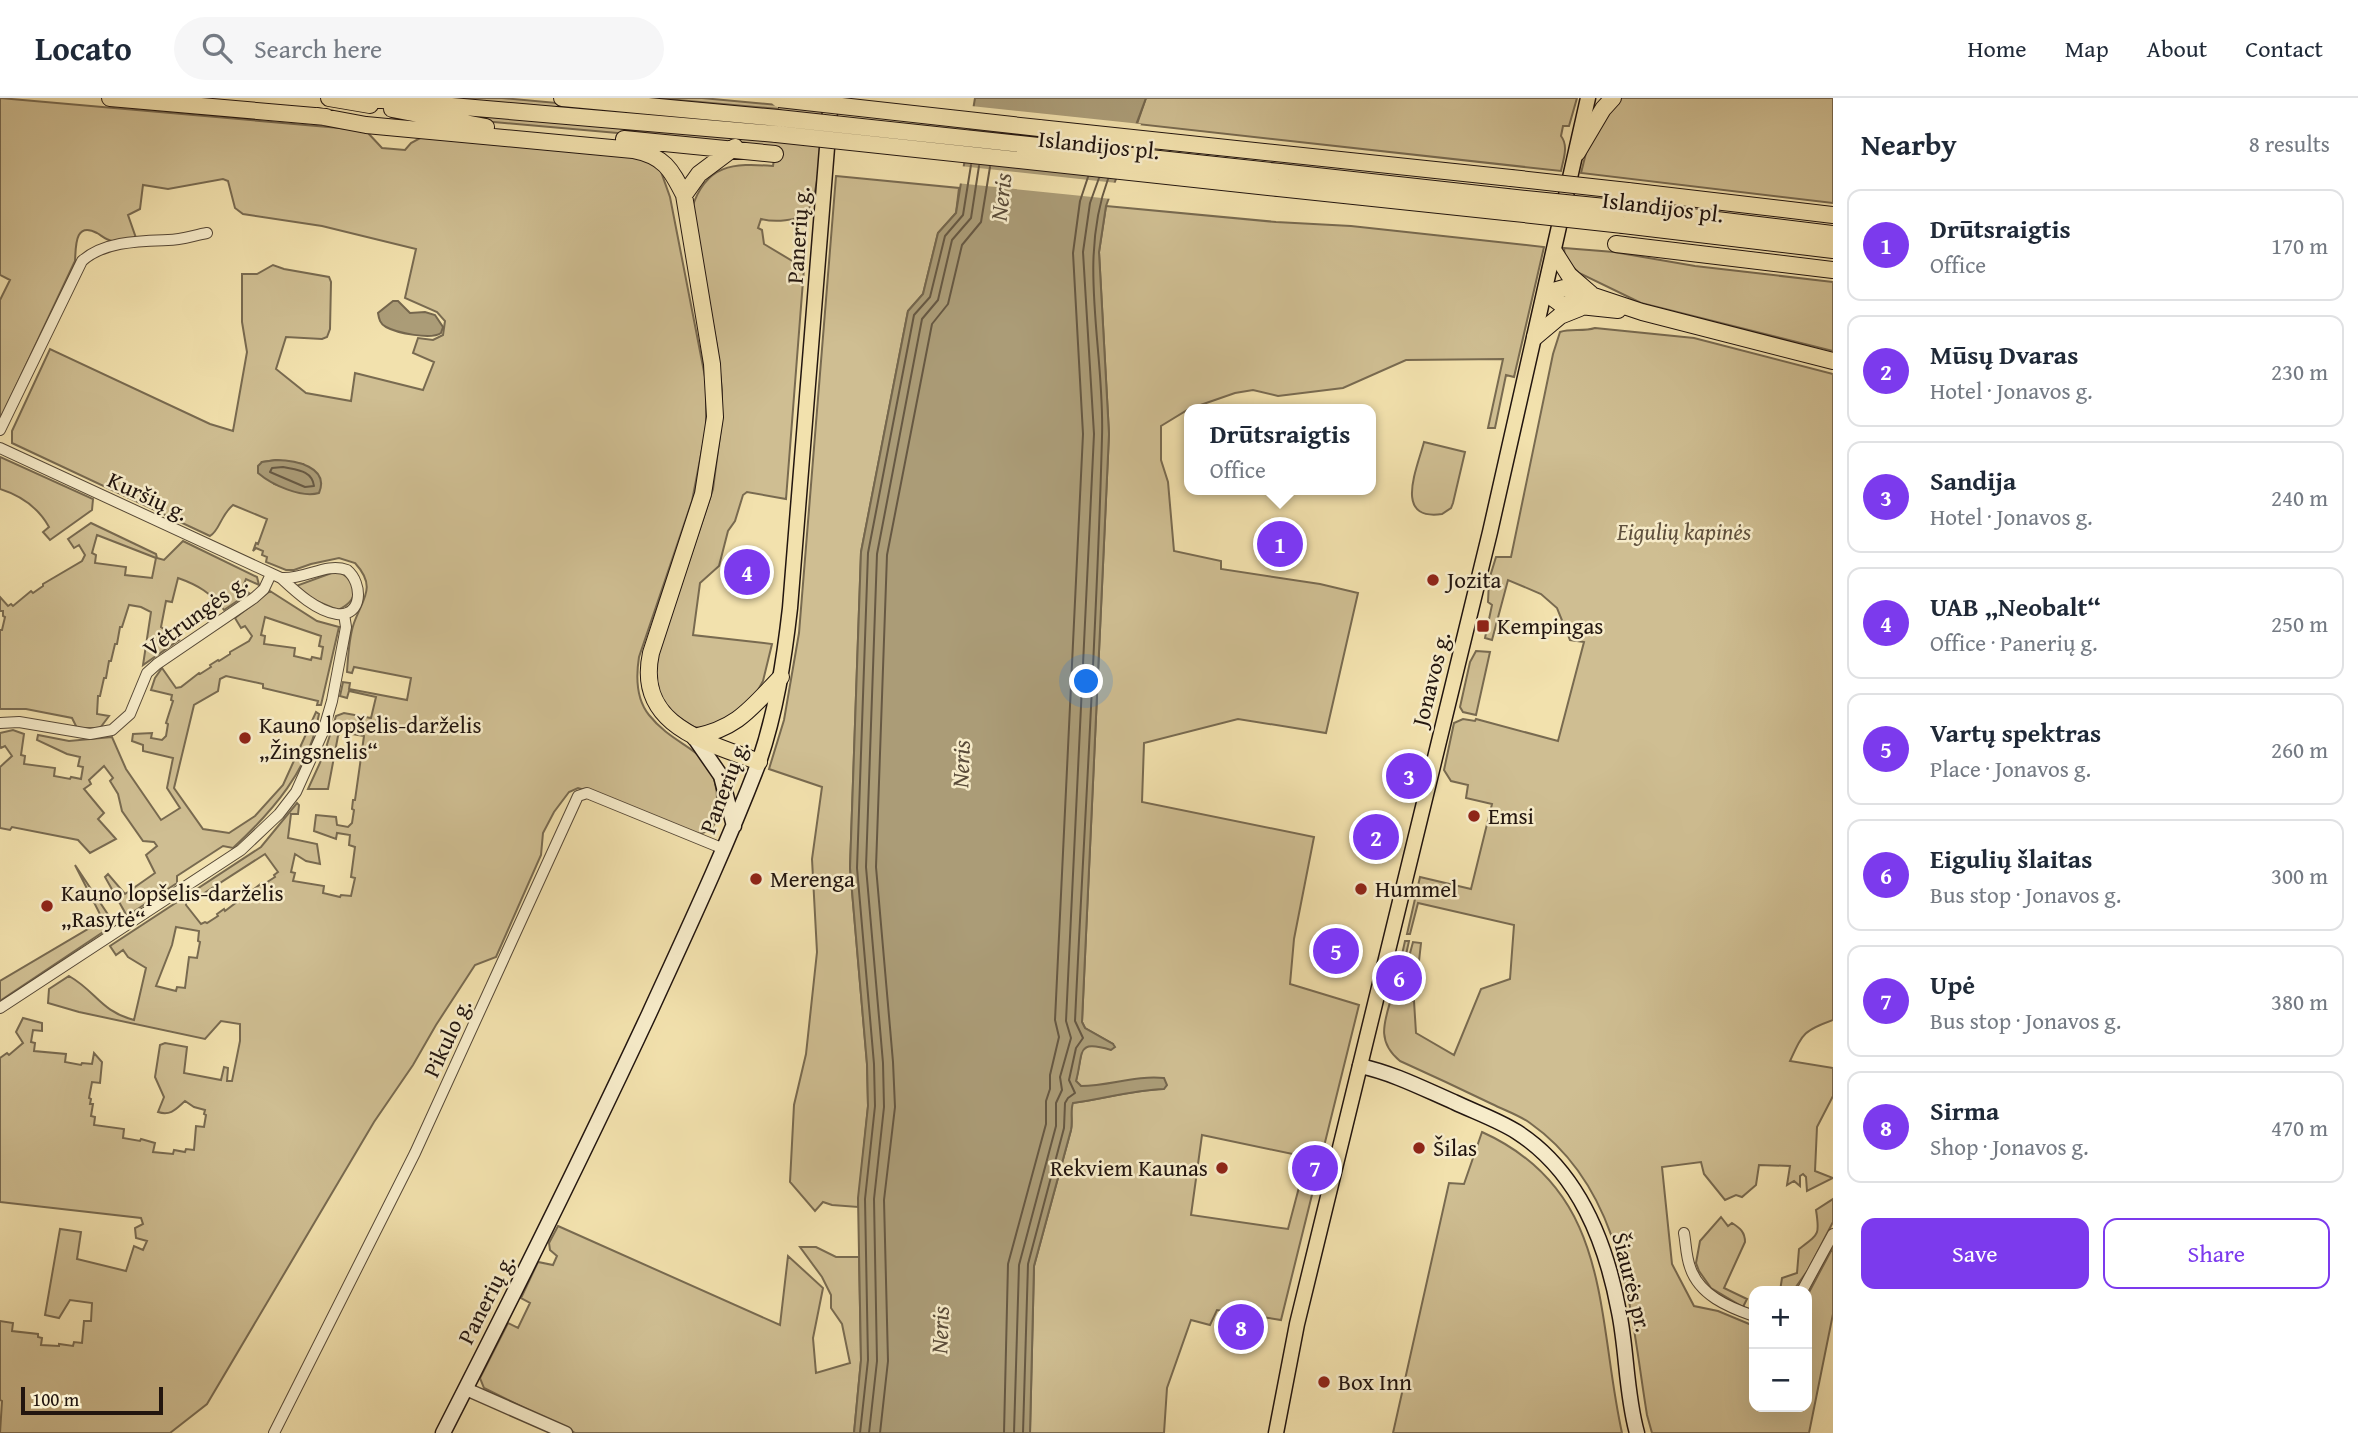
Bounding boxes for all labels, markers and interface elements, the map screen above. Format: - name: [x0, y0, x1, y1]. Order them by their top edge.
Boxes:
- search box: [174, 17, 664, 80]
- text: Locato: [35, 24, 132, 72]
- icon: search: [198, 29, 236, 67]
- text: Search here: [254, 29, 382, 68]
- text: Home: [1968, 31, 2027, 66]
- text: Map: [2065, 31, 2109, 66]
- text: About: [2147, 31, 2207, 66]
- text: Contact: [2245, 31, 2323, 66]
- street label: Islandijos pl.: [1037, 122, 1161, 167]
- text: Nearby: [1861, 122, 1957, 166]
- text: 8 results: [2249, 127, 2330, 160]
- water label: Neris: [980, 171, 1020, 224]
- street label: Islandijos pl.: [1601, 183, 1725, 230]
- street label: Panerių g.: [778, 185, 817, 285]
- text: Drūtsraigtis: [1930, 209, 2071, 248]
- text: 1: [1880, 229, 1892, 262]
- text: 170 m: [2271, 229, 2328, 262]
- text: Office: [1930, 248, 1986, 281]
- text: Mūsų Dvaras: [1930, 335, 2078, 374]
- text: 2: [1880, 355, 1892, 388]
- text: 230 m: [2271, 355, 2328, 388]
- text: Hotel · Jonavos g.: [1930, 374, 2093, 407]
- popup: [1184, 404, 1376, 495]
- text: Drūtsraigtis: [1210, 414, 1350, 453]
- text: Office: [1210, 453, 1266, 486]
- text: Sandija: [1930, 461, 2016, 500]
- street label: Kuršių g.: [102, 462, 194, 529]
- text: 3: [1880, 481, 1892, 514]
- text: 240 m: [2271, 481, 2328, 514]
- text: Hotel · Jonavos g.: [1930, 500, 2093, 533]
- park label: Eigulių kapinės: [1616, 515, 1752, 548]
- pin: 1: [1257, 518, 1303, 570]
- pin: 4: [724, 546, 770, 598]
- place label: Jozita: [1444, 563, 1502, 596]
- street label: Vėtrungės g.: [136, 565, 254, 664]
- marker: Jozita: [1425, 572, 1441, 588]
- text: UAB „Neobalt“: [1930, 587, 2101, 626]
- text: 4: [1880, 607, 1892, 640]
- text: 250 m: [2271, 607, 2328, 640]
- place label: Kempingas: [1497, 609, 1603, 642]
- marker: Kempingas: [1475, 618, 1491, 634]
- text: Office · Panerių g.: [1930, 626, 2098, 659]
- street label: Jonavos g.: [1402, 628, 1458, 733]
- your location: [1069, 664, 1103, 698]
- place label: Kauno lopšelis-darželis „Žingsnelis“: [259, 708, 482, 767]
- text: Vartų spektras: [1930, 713, 2101, 752]
- marker: Kauno lopšelis-darželis „Žingsnelis“: [237, 730, 253, 746]
- text: 5: [1880, 733, 1892, 766]
- text: 260 m: [2271, 733, 2328, 766]
- street label: Panerių g.: [691, 735, 756, 838]
- water label: Neris: [942, 739, 979, 790]
- pin: 3: [1386, 750, 1432, 802]
- text: Place · Jonavos g.: [1930, 752, 2091, 785]
- place label: Emsi: [1488, 799, 1534, 832]
- marker: Emsi: [1466, 808, 1482, 824]
- pin: 2: [1353, 811, 1399, 863]
- text: Eigulių šlaitas: [1930, 839, 2092, 878]
- text: 6: [1880, 859, 1892, 892]
- text: 300 m: [2271, 859, 2328, 892]
- place label: Merenga: [770, 862, 855, 895]
- marker: Merenga: [748, 871, 764, 887]
- place label: Hummel: [1375, 872, 1458, 905]
- place label: Kauno lopšelis-darželis „Rasytė“: [61, 876, 284, 935]
- text: Bus stop · Jonavos g.: [1930, 878, 2121, 911]
- marker: Hummel: [1353, 881, 1369, 897]
- marker: Kauno lopšelis-darželis „Rasytė“: [39, 898, 55, 914]
- pin: 5: [1313, 925, 1359, 977]
- pin: 6: [1376, 952, 1422, 1004]
- text: Upė: [1930, 965, 1975, 1004]
- text: 7: [1880, 985, 1892, 1018]
- text: 380 m: [2271, 985, 2328, 1018]
- street label: Pikulo g.: [414, 993, 479, 1082]
- text: Bus stop · Jonavos g.: [1930, 1004, 2121, 1037]
- text: Sirma: [1930, 1091, 1999, 1130]
- text: 8: [1880, 1111, 1892, 1144]
- text: 470 m: [2271, 1111, 2328, 1144]
- text: Shop · Jonavos g.: [1930, 1130, 2089, 1163]
- place label: Šilas: [1433, 1131, 1477, 1164]
- marker: Šilas: [1411, 1140, 1427, 1156]
- pin: 7: [1292, 1142, 1338, 1194]
- place label: Rekviem Kaunas: [1050, 1151, 1208, 1184]
- marker: Rekviem Kaunas: [1214, 1160, 1230, 1176]
- button: Save: [1861, 1218, 2089, 1289]
- button: Share: [2103, 1218, 2330, 1289]
- street label: Šiaurės pr.: [1604, 1229, 1661, 1335]
- street label: Panerių g.: [449, 1248, 522, 1350]
- map controls: [1749, 1286, 1812, 1412]
- button: +: [1749, 1286, 1812, 1349]
- pin: 8: [1218, 1301, 1264, 1353]
- water label: Neris: [921, 1305, 958, 1356]
- button: −: [1749, 1349, 1812, 1412]
- place label: Box Inn: [1338, 1365, 1412, 1398]
- marker: Box Inn: [1316, 1374, 1332, 1390]
- scale bar: [21, 1384, 163, 1416]
- text: 100 m: [32, 1385, 79, 1413]

